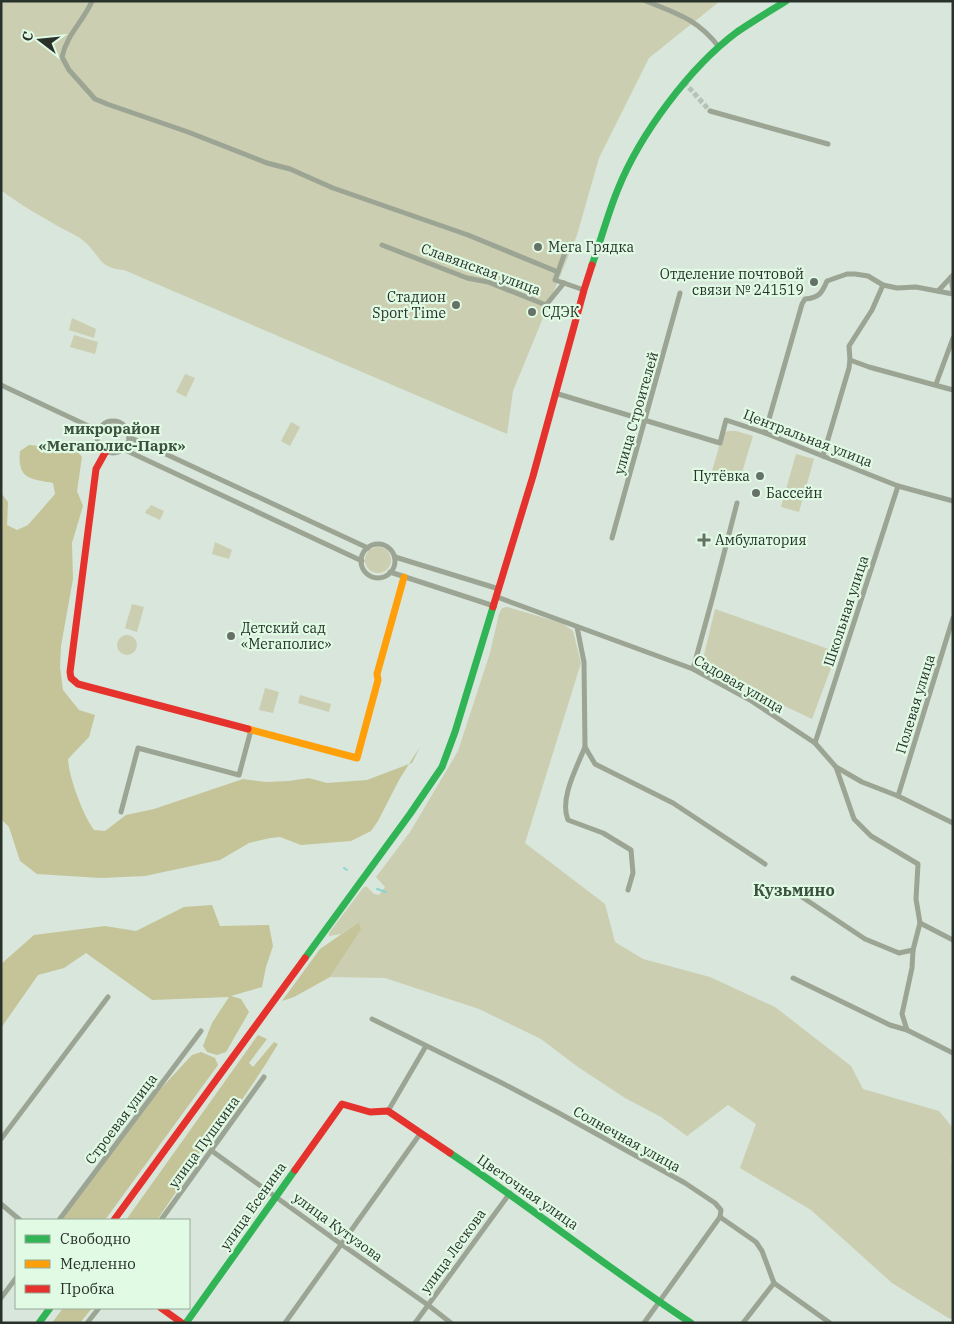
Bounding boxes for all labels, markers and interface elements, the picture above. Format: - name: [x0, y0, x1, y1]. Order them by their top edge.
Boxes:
- north arrow: [15, 15, 65, 65]
- text: С: [18, 29, 37, 43]
- place label: Мега Грядка: [548, 238, 634, 256]
- street label: Славянская улица: [419, 239, 544, 299]
- marker: Мега Грядка: [532, 241, 544, 253]
- place label: Отделение почтовой связи № 241519: [660, 265, 804, 299]
- marker: Отделение почтовой связи № 241519: [808, 276, 820, 288]
- place label: Стадион Sport Time: [372, 288, 446, 322]
- marker: Стадион Sport Time: [450, 299, 462, 311]
- place label: СДЭК: [542, 303, 580, 321]
- marker: СДЭК: [526, 306, 538, 318]
- street label: улица Строителей: [610, 349, 662, 477]
- street label: Центральная улица: [741, 405, 876, 471]
- district label: микрорайон «Мегаполис-Парк»: [39, 419, 185, 455]
- place label: Путёвка: [693, 467, 750, 485]
- marker: Путёвка: [754, 470, 766, 482]
- place label: Бассейн: [766, 484, 822, 502]
- marker: Бассейн: [750, 487, 762, 499]
- place label: Амбулатория: [715, 531, 807, 549]
- marker: Амбулатория: [697, 533, 711, 547]
- street label: Школьная улица: [820, 553, 873, 669]
- place label: Детский сад «Мегаполис»: [241, 619, 331, 653]
- marker: Детский сад «Мегаполис»: [225, 630, 237, 642]
- street label: Садовая улица: [691, 651, 788, 717]
- street label: Полевая улица: [891, 652, 939, 756]
- district label: Кузьмино: [753, 880, 835, 900]
- street label: Строевая улица: [81, 1070, 161, 1168]
- street label: улица Пушкина: [164, 1092, 244, 1192]
- street label: Солнечная улица: [570, 1102, 684, 1176]
- street label: Цветочная улица: [474, 1150, 583, 1234]
- street label: улица Есенина: [216, 1158, 290, 1254]
- street label: улица Кутузова: [290, 1188, 387, 1266]
- street label: улица Лескова: [416, 1205, 490, 1297]
- legend: [15, 1219, 190, 1309]
- text: Свободно: [60, 1229, 131, 1248]
- text: Медленно: [60, 1254, 136, 1273]
- text: Пробка: [60, 1279, 115, 1298]

